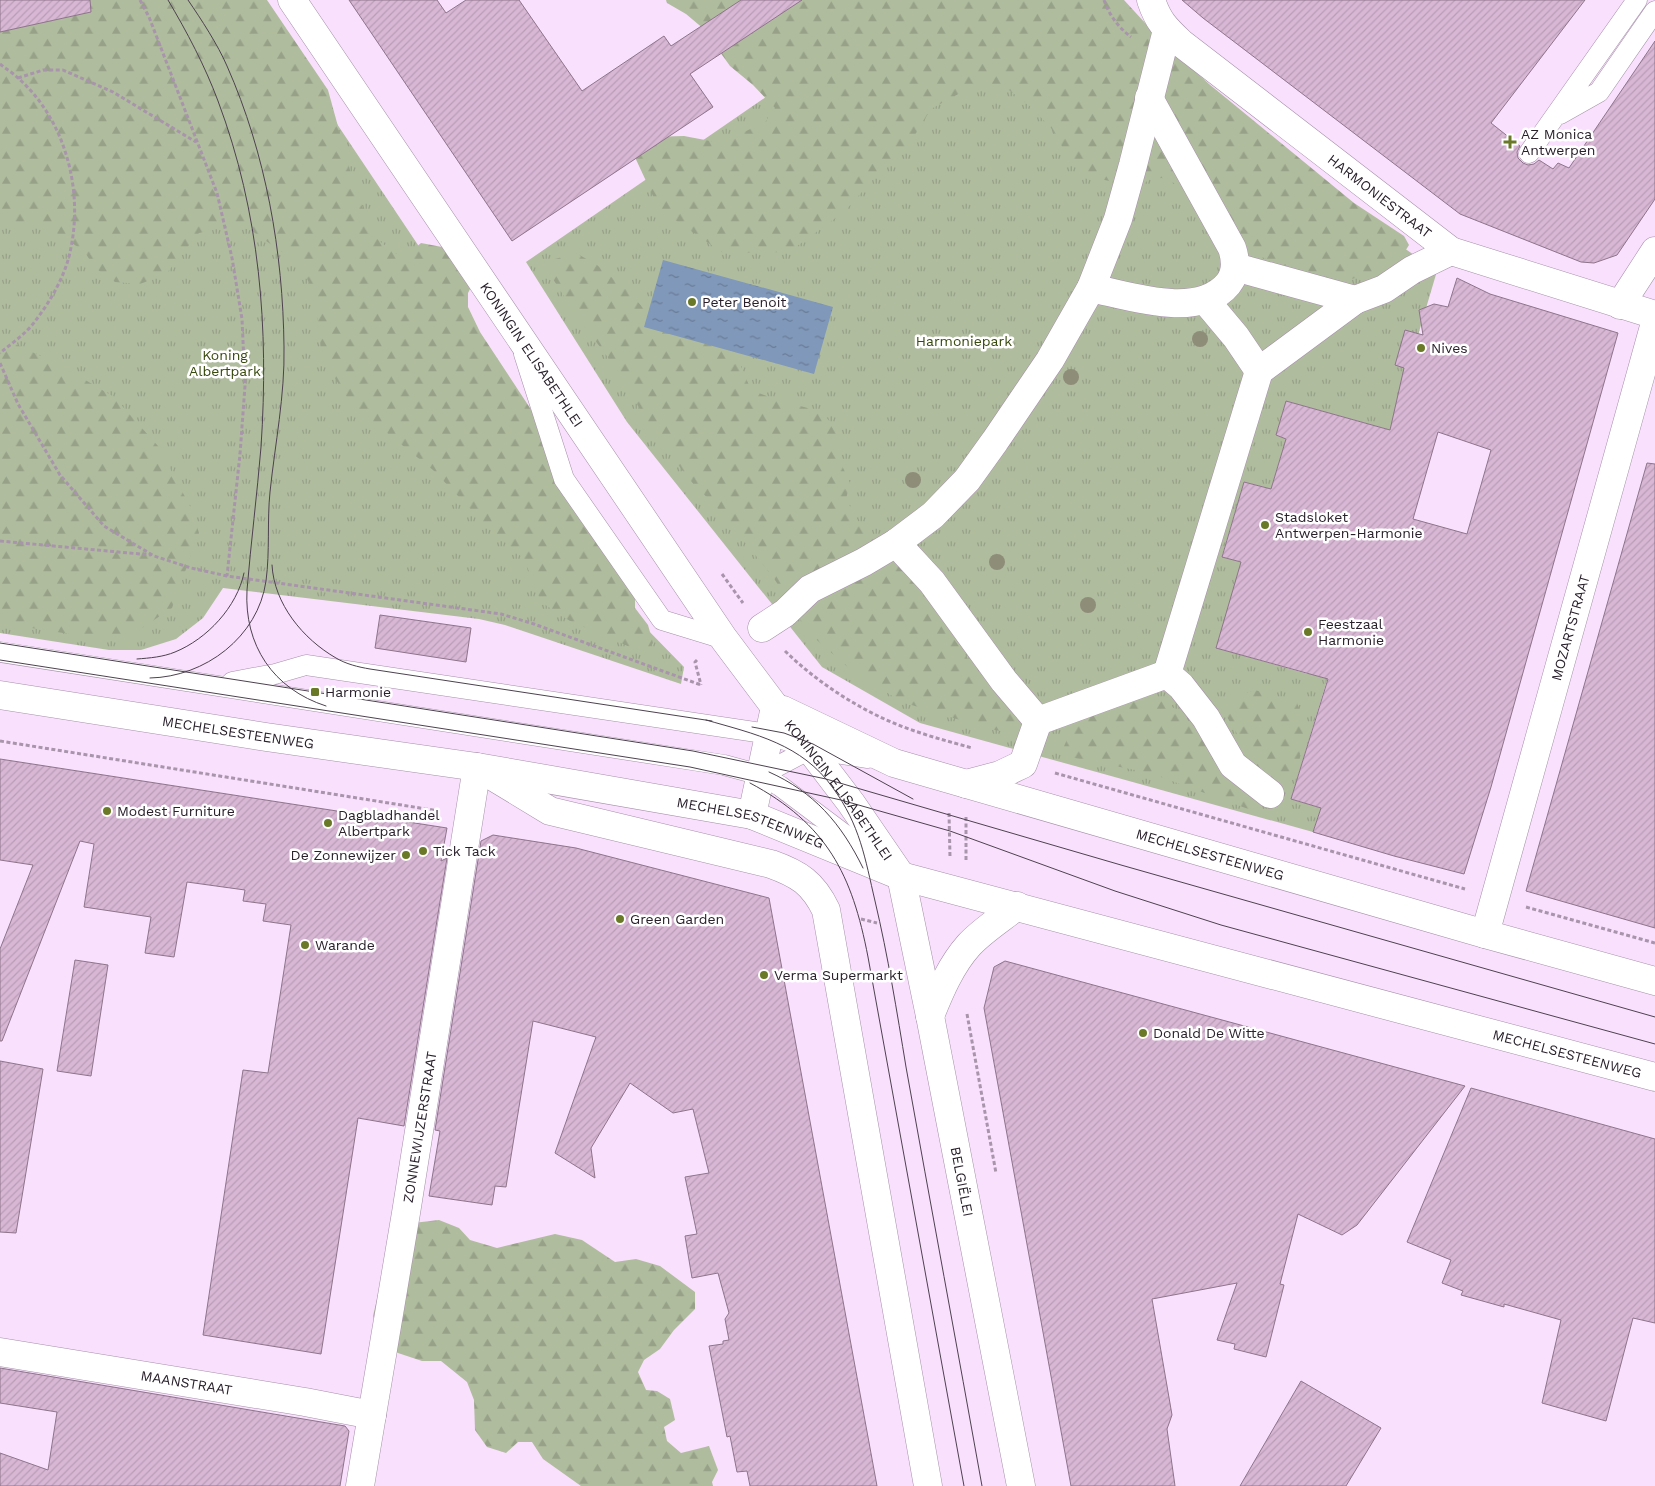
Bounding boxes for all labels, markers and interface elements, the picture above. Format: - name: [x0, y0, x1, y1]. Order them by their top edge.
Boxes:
- place label: AZ Monica Antwerpen: [1521, 126, 1595, 158]
- marker: AZ Monica Antwerpen: [1503, 135, 1517, 149]
- street label: HARMONIESTRAAT: [1325, 151, 1435, 241]
- street label: KONINGIN ELISABETHLEI: [477, 279, 586, 430]
- place label: Peter Benoit: [702, 294, 786, 310]
- marker: Peter Benoit: [686, 296, 698, 308]
- park label: Harmoniepark: [916, 333, 1012, 349]
- place label: Nives: [1431, 340, 1468, 356]
- marker: Nives: [1415, 342, 1427, 354]
- park label: Koning Albertpark: [189, 347, 261, 379]
- place label: Stadsloket Antwerpen-Harmonie: [1275, 509, 1423, 541]
- marker: Stadsloket Antwerpen-Harmonie: [1259, 519, 1271, 531]
- street label: MOZARTSTRAAT: [1548, 572, 1593, 683]
- place label: Feestzaal Harmonie: [1318, 616, 1384, 648]
- marker: Feestzaal Harmonie: [1302, 626, 1314, 638]
- place label: Harmonie: [325, 684, 391, 700]
- marker: Harmonie: [309, 686, 321, 698]
- street label: MECHELSESTEENWEG: [161, 713, 315, 752]
- street label: KONINGIN ELISABETHLEI: [781, 716, 896, 863]
- street label: MECHELSESTEENWEG: [676, 794, 826, 852]
- place label: Modest Furniture: [117, 803, 235, 819]
- marker: Modest Furniture: [101, 805, 113, 817]
- place label: Dagbladhandel Albertpark: [338, 807, 440, 839]
- marker: Dagbladhandel Albertpark: [322, 817, 334, 829]
- street label: MECHELSESTEENWEG: [1134, 825, 1286, 883]
- place label: Tick Tack: [433, 843, 496, 859]
- marker: Tick Tack: [417, 845, 429, 857]
- place label: De Zonnewijzer: [291, 847, 396, 863]
- marker: De Zonnewijzer: [400, 849, 412, 861]
- place label: Green Garden: [630, 911, 724, 927]
- marker: Green Garden: [614, 913, 626, 925]
- place label: Warande: [315, 937, 375, 953]
- marker: Warande: [299, 939, 311, 951]
- place label: Verma Supermarkt: [774, 967, 903, 983]
- marker: Verma Supermarkt: [758, 969, 770, 981]
- place label: Donald De Witte: [1153, 1025, 1265, 1041]
- street label: MECHELSESTEENWEG: [1491, 1026, 1643, 1081]
- marker: Donald De Witte: [1137, 1027, 1149, 1039]
- street label: ZONNEWIJZERSTRAAT: [400, 1049, 440, 1204]
- street label: BELGIËLEI: [947, 1145, 977, 1218]
- street label: MAANSTRAAT: [139, 1367, 234, 1398]

